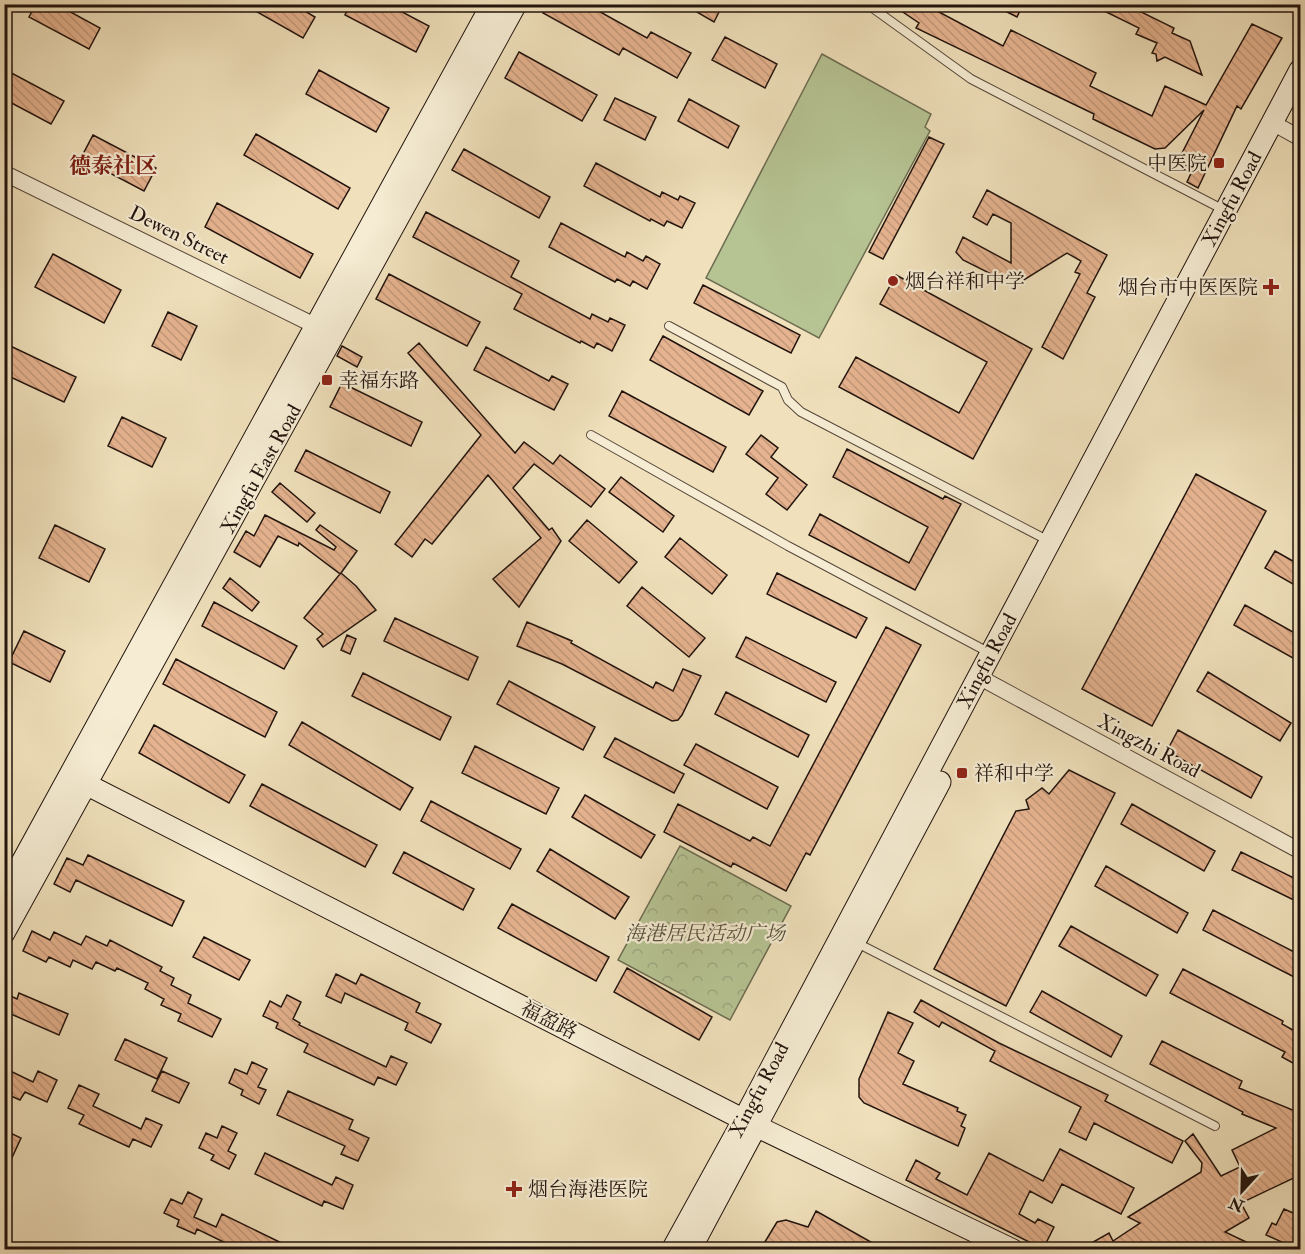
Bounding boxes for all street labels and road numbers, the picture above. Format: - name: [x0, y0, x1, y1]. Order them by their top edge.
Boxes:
- street label: Xingfu Road: [1197, 147, 1267, 251]
- street label: Dewen Street: [125, 200, 233, 270]
- street label: Xingfu East Road: [215, 400, 307, 538]
- street label: Xingfu Road: [952, 609, 1022, 713]
- street label: Xingzhi Road: [1093, 709, 1205, 784]
- street label: 福盈路: [517, 995, 581, 1045]
- street label: Xingfu Road: [724, 1038, 794, 1142]

